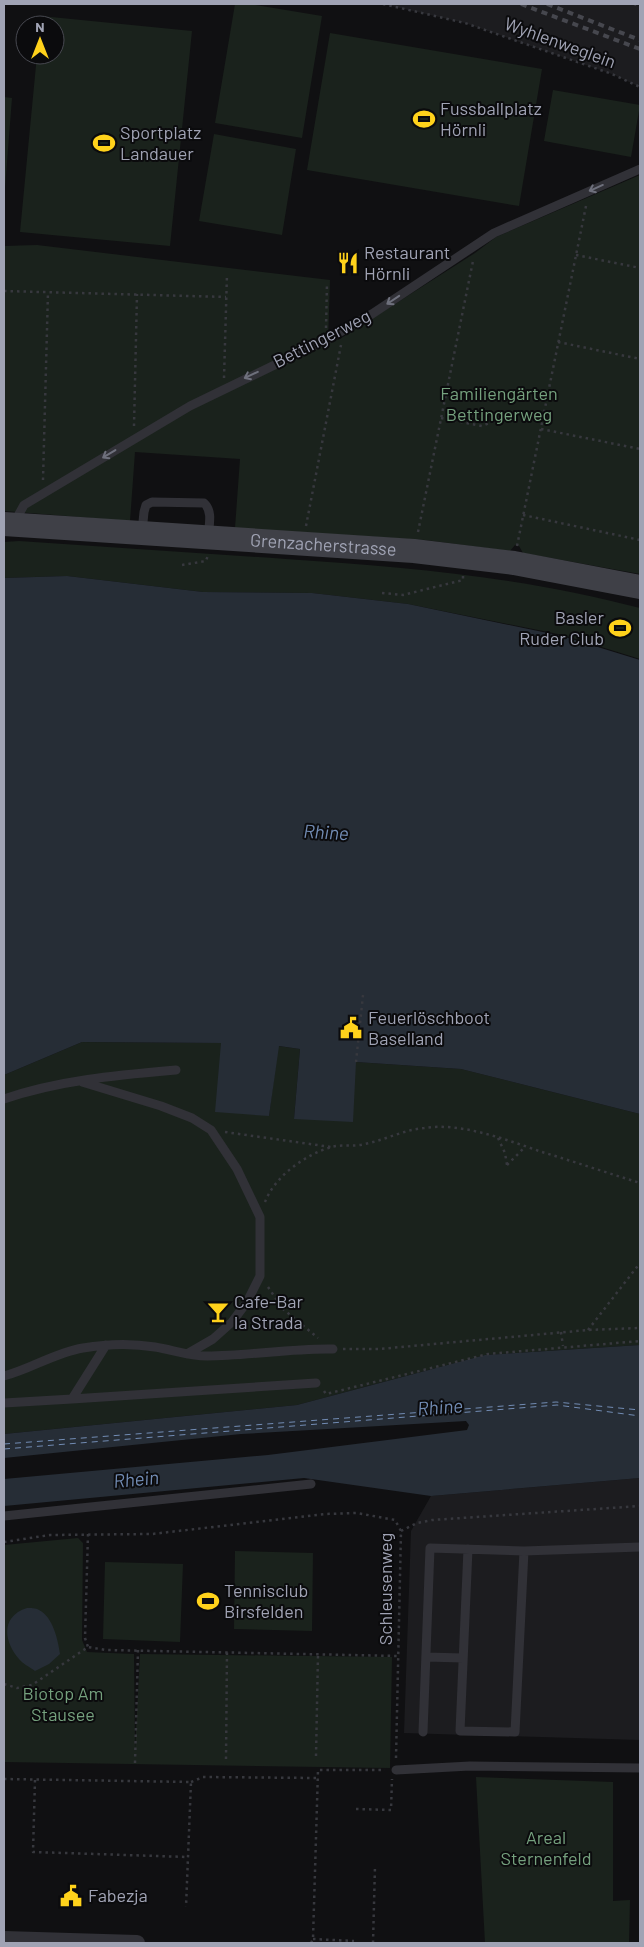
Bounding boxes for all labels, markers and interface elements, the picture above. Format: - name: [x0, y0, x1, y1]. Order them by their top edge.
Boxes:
- street label: Wyhlenweglein: [502, 12, 619, 72]
- north arrow: [15, 15, 65, 65]
- text: N: [35, 18, 45, 35]
- place label: Fussballplatz Hörnli: [440, 97, 542, 140]
- sports icon: Fussballplatz Hörnli: [411, 106, 437, 132]
- place label: Sportplatz Landauer: [120, 121, 201, 164]
- sports icon: Sportplatz Landauer: [91, 130, 117, 156]
- one-way arrow: [589, 184, 604, 194]
- place label: Restaurant Hörnli: [364, 241, 450, 284]
- restaurant icon: Restaurant Hörnli: [335, 250, 361, 276]
- one-way arrow: [386, 295, 400, 305]
- street label: Bettingerweg: [269, 304, 374, 372]
- one-way arrow: [244, 371, 259, 380]
- park label: Familiengärten Bettingerweg: [440, 382, 558, 425]
- one-way arrow: [103, 450, 117, 460]
- street label: Grenzacherstrasse: [249, 528, 397, 560]
- place label: Basler Ruder Club: [519, 606, 604, 649]
- sports icon: Basler Ruder Club: [607, 615, 633, 641]
- water label: Rhine: [303, 819, 350, 844]
- place label: Feuerlöschboot Baselland: [368, 1006, 490, 1049]
- public building icon: Feuerlöschboot Baselland: [338, 1015, 364, 1041]
- place label: Cafe-Bar la Strada: [234, 1290, 304, 1333]
- bar icon: Cafe-Bar la Strada: [205, 1299, 231, 1325]
- water label: Rhine: [416, 1393, 464, 1420]
- water label: Rhein: [112, 1465, 160, 1492]
- street label: Schleusenweg: [374, 1533, 396, 1645]
- place label: Tennisclub Birsfelden: [224, 1579, 308, 1622]
- sports icon: Tennisclub Birsfelden: [195, 1588, 221, 1614]
- park label: Biotop Am Stausee: [22, 1682, 104, 1725]
- park label: Areal Sternenfeld: [501, 1826, 591, 1869]
- public building icon: Fabezja: [58, 1883, 84, 1909]
- place label: Fabezja: [88, 1884, 148, 1906]

